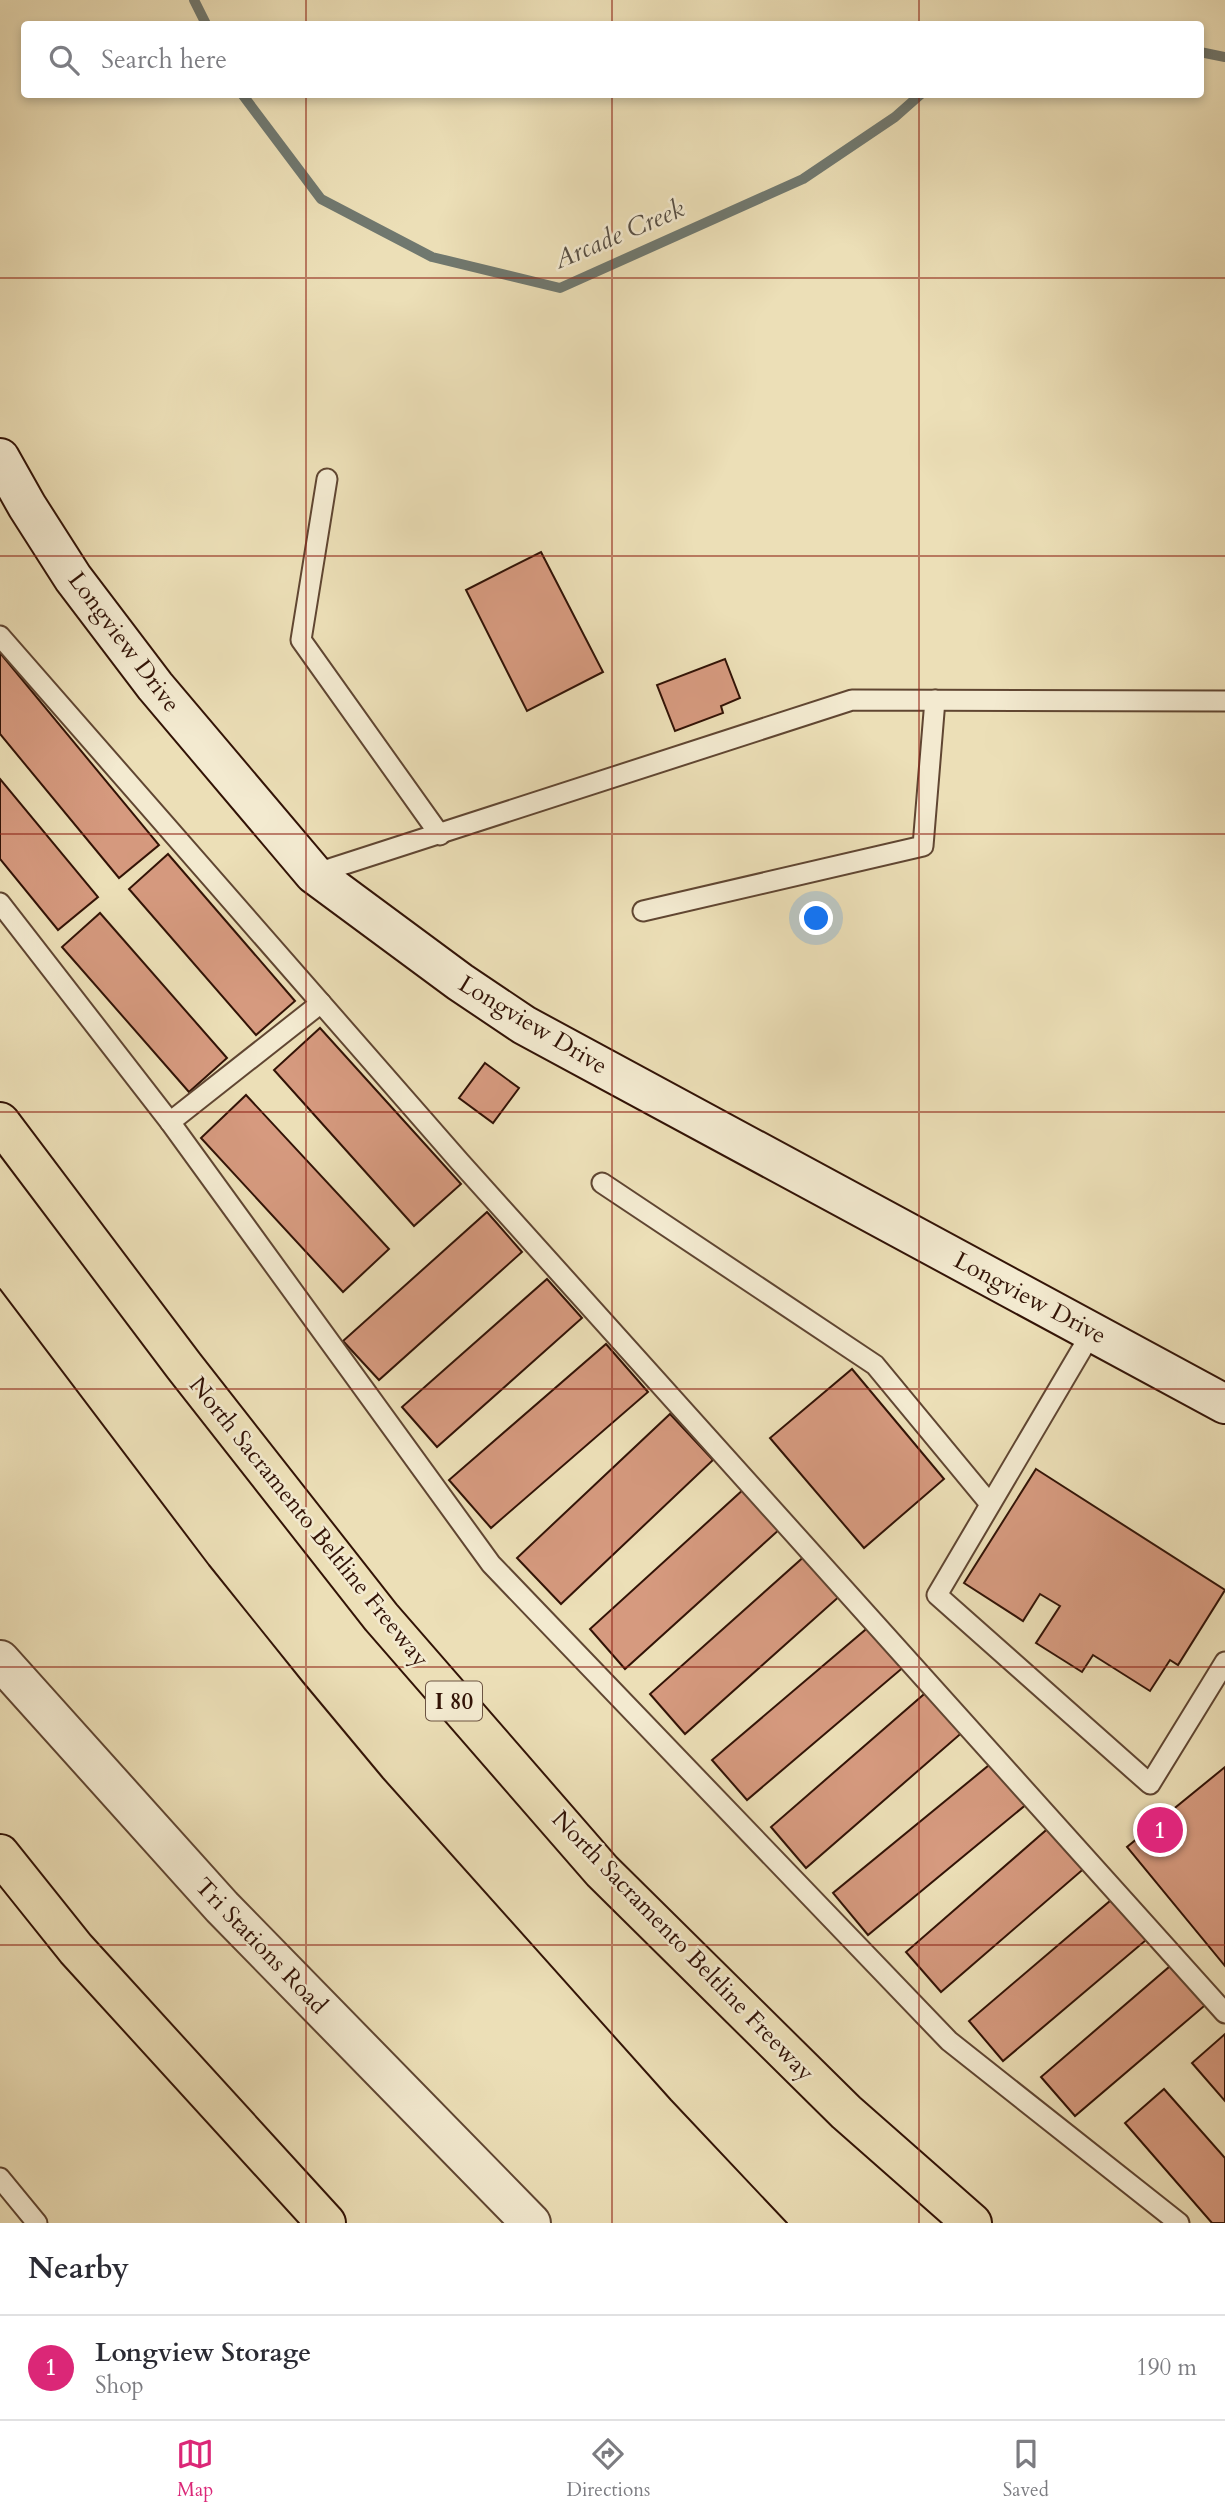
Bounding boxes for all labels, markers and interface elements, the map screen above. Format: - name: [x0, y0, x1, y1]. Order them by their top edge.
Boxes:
- search box: [21, 21, 1204, 98]
- icon: search: [45, 41, 83, 79]
- text: Search here: [101, 42, 227, 77]
- water label: Arcade Creek: [547, 191, 690, 278]
- street label: Longview Drive: [60, 565, 188, 719]
- your location: [799, 901, 833, 935]
- street label: Longview Drive: [452, 968, 614, 1082]
- street label: Longview Drive: [948, 1244, 1112, 1352]
- street label: North Sacramento Beltline Freeway: [181, 1370, 437, 1674]
- road number: I 80: [426, 1682, 482, 1720]
- street label: North Sacramento Beltline Freeway: [544, 1803, 822, 2089]
- pin: 1: [1137, 1804, 1183, 1856]
- street label: Tri Stations Road: [187, 1871, 335, 2022]
- text: Nearby: [28, 2248, 129, 2289]
- text: Longview Storage: [95, 2335, 311, 2370]
- text: 1: [45, 2352, 57, 2383]
- text: 190 m: [1136, 2352, 1197, 2383]
- text: Shop: [95, 2370, 144, 2401]
- tab: Map: [176, 2435, 214, 2503]
- tab: Directions: [567, 2435, 650, 2503]
- tab: Saved: [1003, 2435, 1049, 2503]

